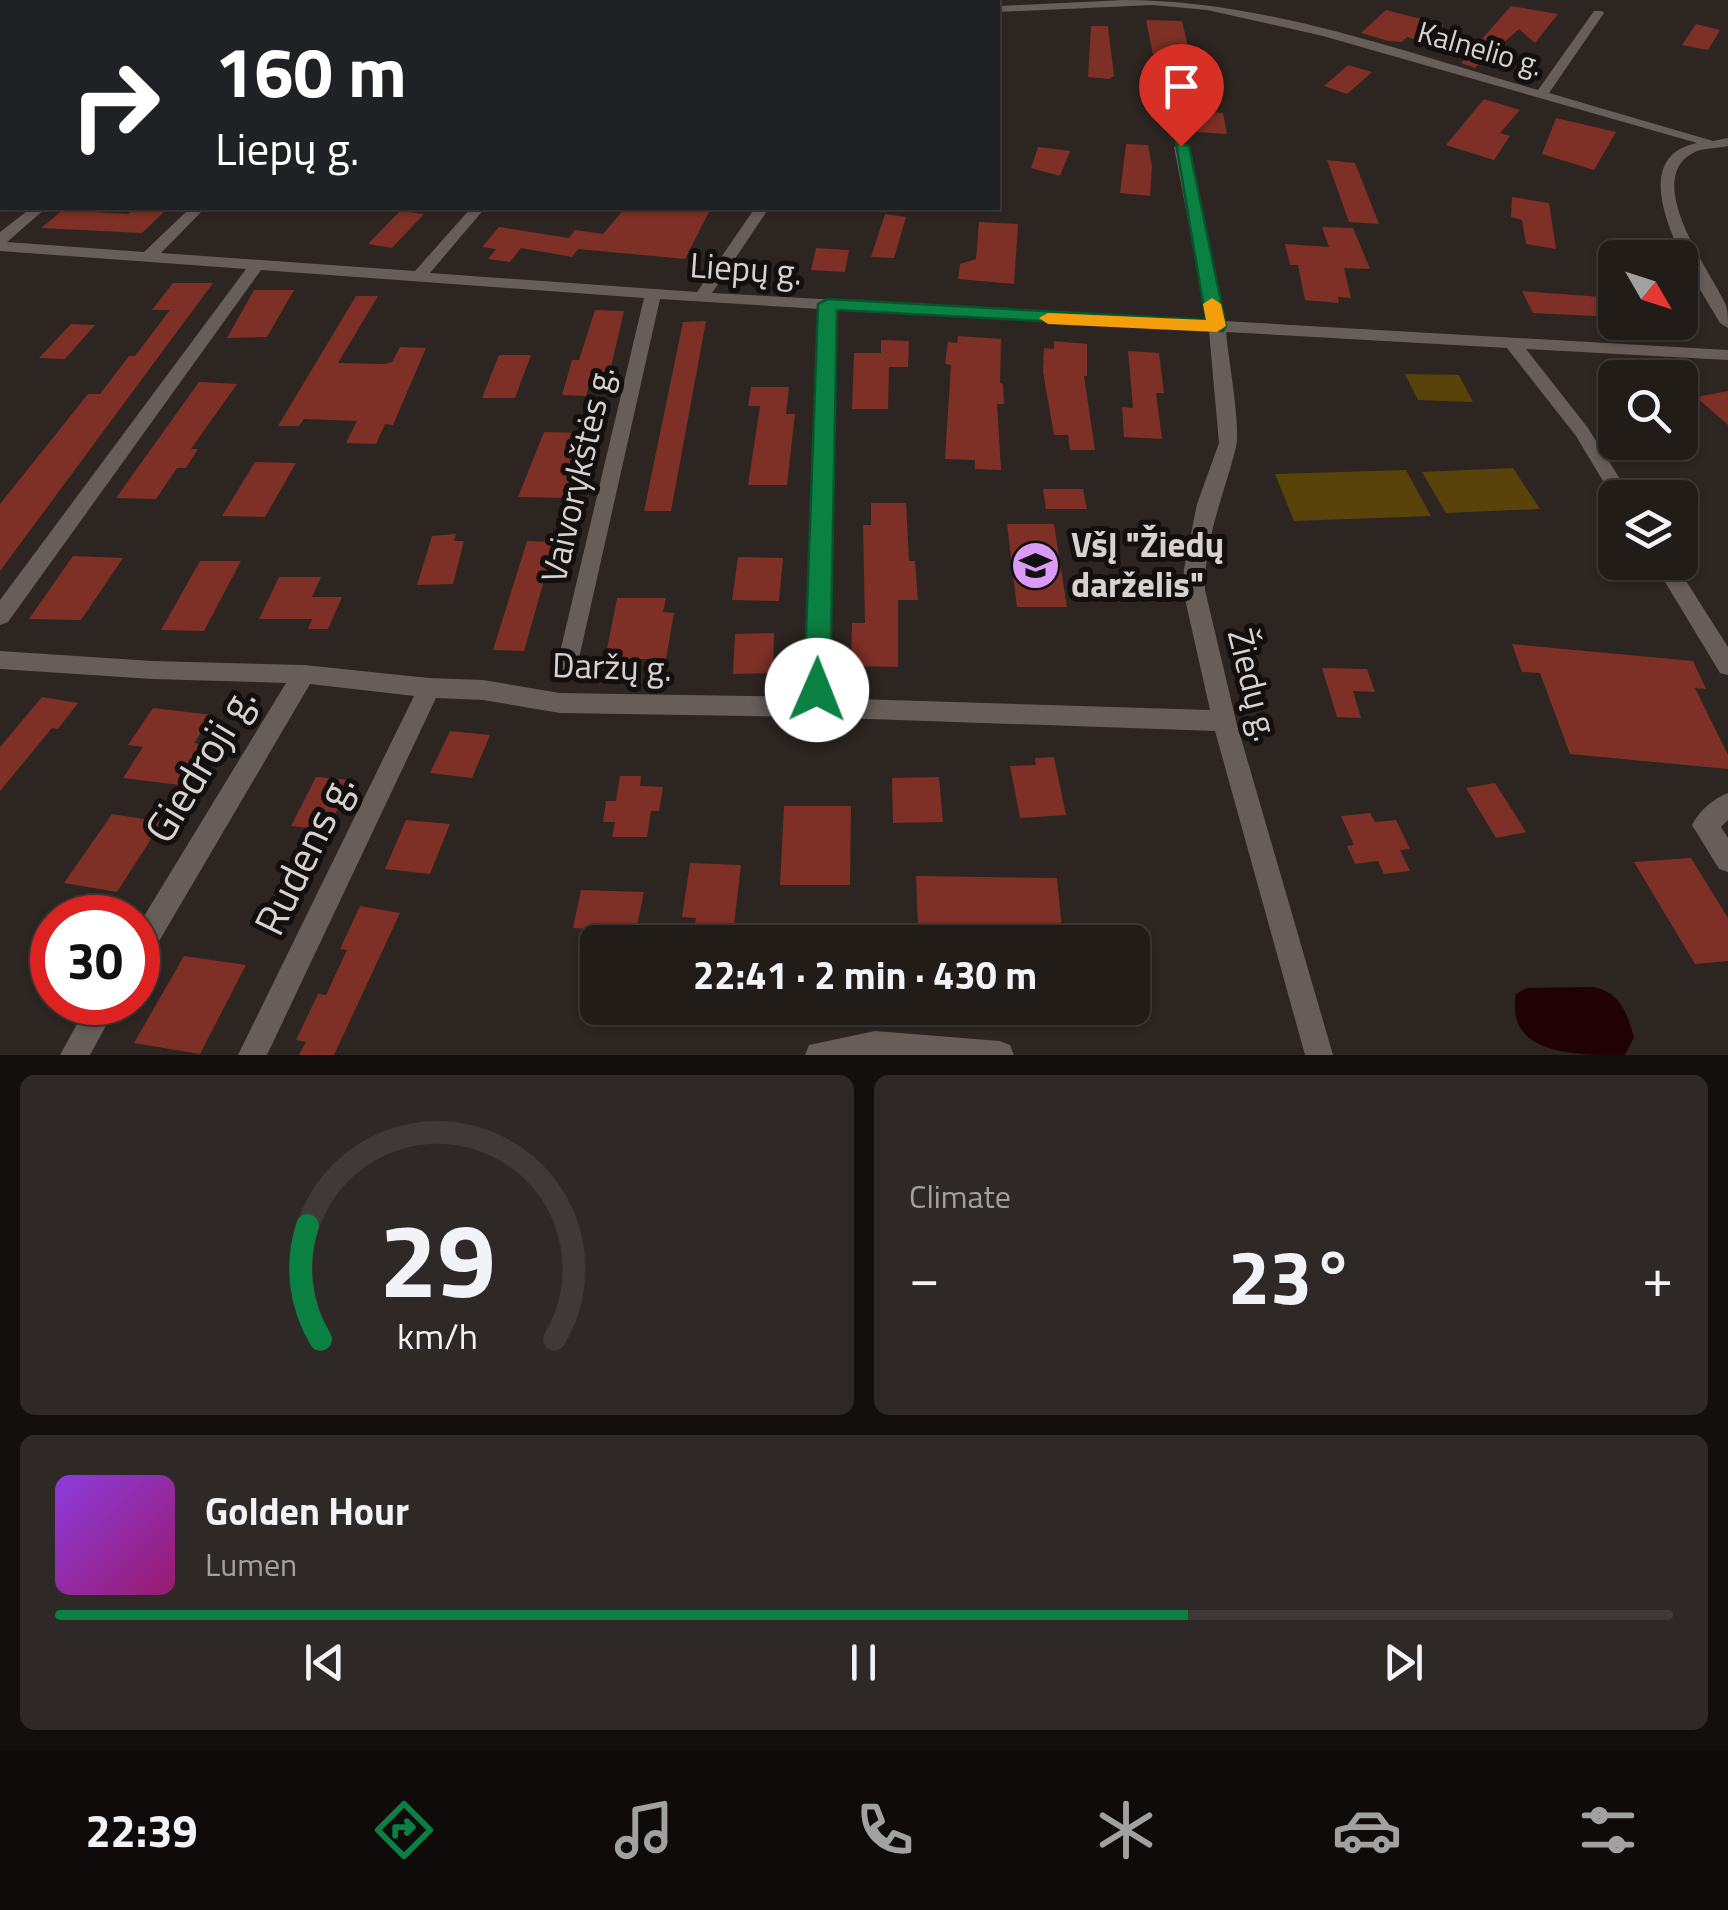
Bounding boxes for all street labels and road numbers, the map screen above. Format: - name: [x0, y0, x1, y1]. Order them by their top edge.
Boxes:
- street label: Kalnelio g.: [1412, 8, 1548, 88]
- street label: Liepų g.: [688, 237, 804, 299]
- street label: Vaivorykštės g.: [526, 360, 628, 588]
- street label: Žiedų g.: [1214, 623, 1294, 747]
- street label: Daržų g.: [551, 637, 673, 695]
- street label: Giedroji g.: [127, 673, 271, 854]
- street label: Rudens g.: [236, 762, 370, 946]

